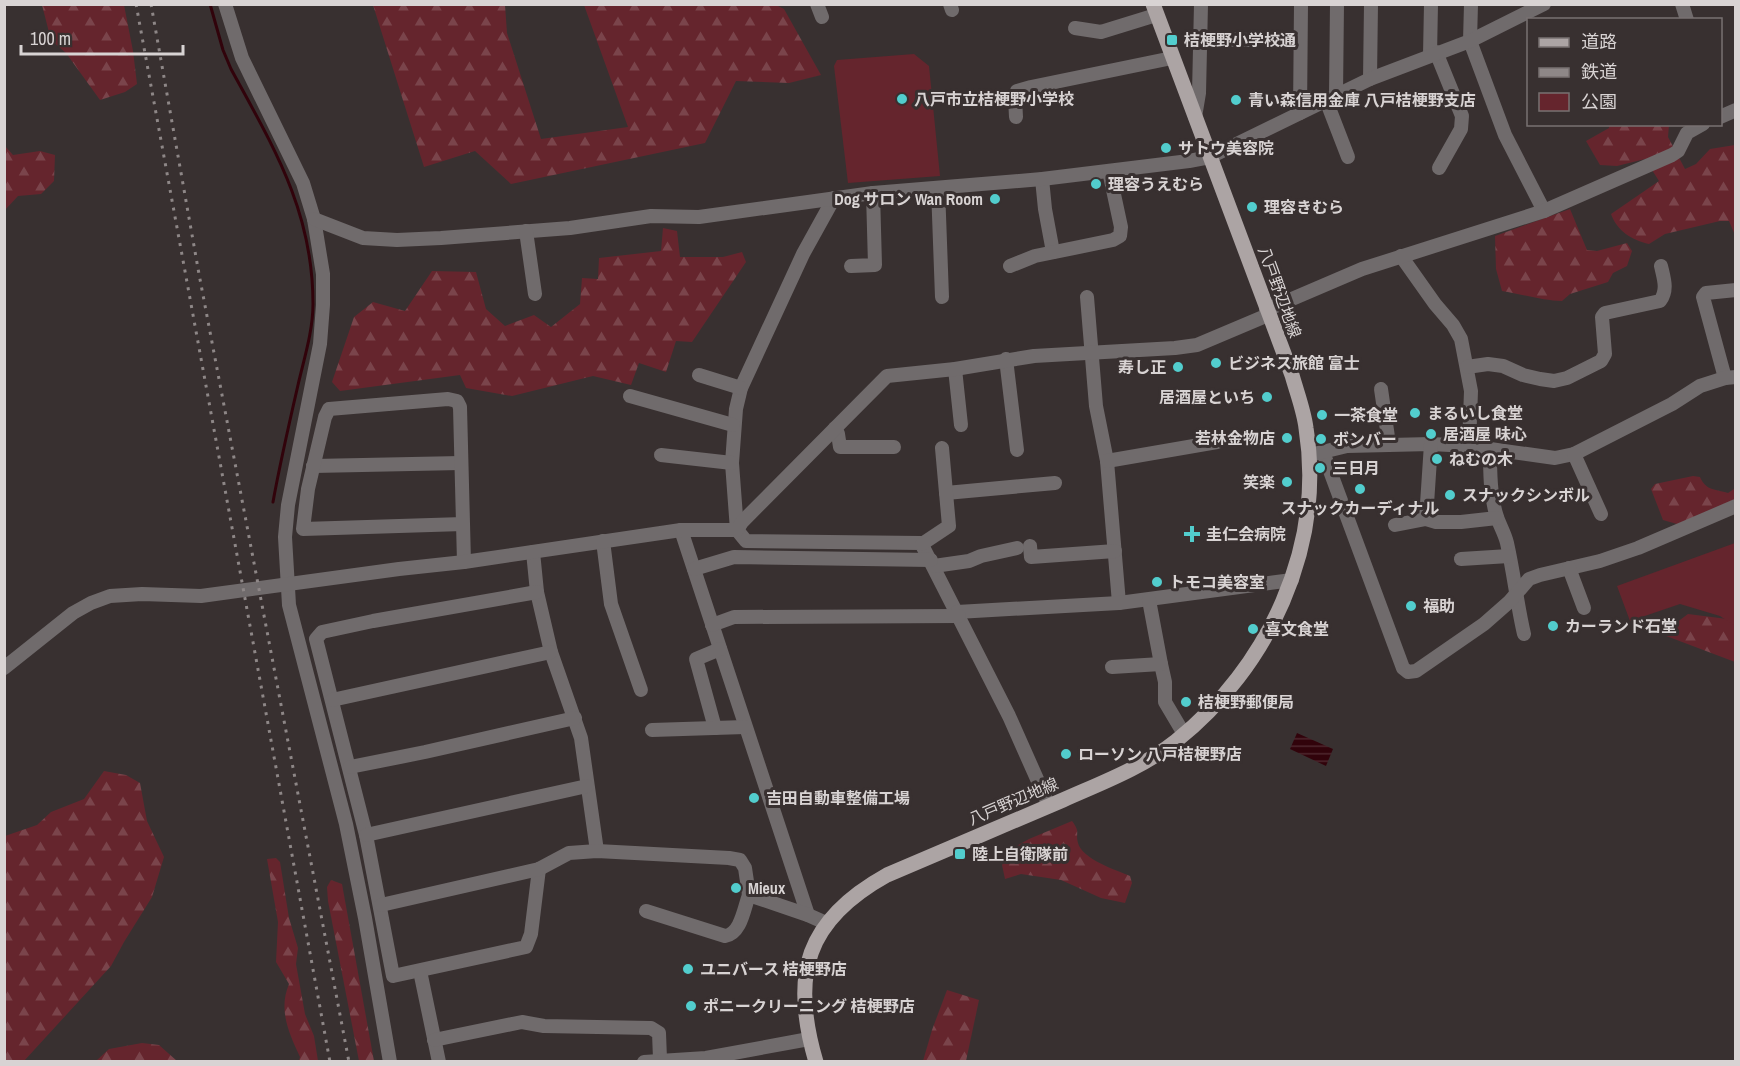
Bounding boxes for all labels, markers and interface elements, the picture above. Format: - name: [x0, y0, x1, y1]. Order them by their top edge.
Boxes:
- scale bar: [21, 18, 183, 56]
- legend: [1527, 18, 1722, 126]
- text: 100 m: [30, 26, 71, 51]
- place label: 桔梗野小学校通: [1184, 29, 1296, 51]
- text: 道路: [1581, 29, 1617, 54]
- marker: 桔梗野小学校通: [1165, 33, 1179, 47]
- text: 鉄道: [1581, 59, 1617, 84]
- place label: 八戸市立桔梗野小学校: [914, 88, 1074, 110]
- place label: 青い森信用金庫 八戸桔梗野支店: [1248, 89, 1476, 111]
- text: 公園: [1581, 89, 1617, 114]
- marker: 八戸市立桔梗野小学校: [895, 92, 909, 106]
- marker: 青い森信用金庫 八戸桔梗野支店: [1229, 93, 1243, 107]
- place label: サトウ美容院: [1178, 137, 1274, 159]
- marker: サトウ美容院: [1159, 141, 1173, 155]
- place label: 理容うえむら: [1108, 173, 1204, 195]
- marker: 理容うえむら: [1089, 177, 1103, 191]
- place label: Dog サロン Wan Room: [834, 188, 983, 210]
- marker: Dog サロン Wan Room: [988, 192, 1002, 206]
- place label: 理容きむら: [1264, 196, 1344, 218]
- marker: 理容きむら: [1245, 200, 1259, 214]
- street label: 八戸野辺地線: [1253, 243, 1307, 341]
- place label: ビジネス旅館 富士: [1228, 352, 1360, 374]
- place label: 寿し正: [1118, 356, 1166, 378]
- marker: ビジネス旅館 富士: [1209, 356, 1223, 370]
- marker: 寿し正: [1171, 360, 1185, 374]
- place label: 居酒屋といち: [1159, 386, 1255, 408]
- marker: 居酒屋といち: [1260, 390, 1274, 404]
- place label: まるいし食堂: [1427, 402, 1523, 424]
- place label: 一茶食堂: [1334, 404, 1398, 426]
- marker: まるいし食堂: [1408, 406, 1422, 420]
- marker: 一茶食堂: [1315, 408, 1329, 422]
- place label: 居酒屋 味心: [1443, 423, 1527, 445]
- place label: 若林金物店: [1195, 427, 1275, 449]
- marker: 居酒屋 味心: [1424, 427, 1438, 441]
- place label: ボンバー: [1333, 428, 1397, 450]
- marker: 若林金物店: [1280, 431, 1294, 445]
- marker: ボンバー: [1314, 432, 1328, 446]
- place label: ねむの木: [1449, 448, 1513, 470]
- marker: ねむの木: [1430, 452, 1444, 466]
- place label: 三日月: [1332, 457, 1380, 479]
- marker: 三日月: [1313, 461, 1327, 475]
- place label: 笑楽: [1243, 471, 1275, 493]
- marker: 笑楽: [1280, 475, 1294, 489]
- marker: スナックカーディナル: [1353, 482, 1367, 496]
- place label: スナックシンボル: [1462, 484, 1590, 506]
- marker: スナックシンボル: [1443, 488, 1457, 502]
- place label: スナックカーディナル: [1281, 497, 1439, 519]
- place label: 圭仁会病院: [1206, 523, 1286, 545]
- marker: 圭仁会病院: [1183, 525, 1201, 543]
- place label: トモコ美容室: [1169, 571, 1265, 593]
- marker: トモコ美容室: [1150, 575, 1164, 589]
- place label: 福助: [1423, 595, 1455, 617]
- marker: 福助: [1404, 599, 1418, 613]
- place label: カーランド石堂: [1565, 615, 1677, 637]
- place label: 喜文食堂: [1265, 618, 1329, 640]
- marker: カーランド石堂: [1546, 619, 1560, 633]
- marker: 喜文食堂: [1246, 622, 1260, 636]
- place label: 桔梗野郵便局: [1198, 691, 1294, 713]
- marker: 桔梗野郵便局: [1179, 695, 1193, 709]
- place label: ローソン 八戸桔梗野店: [1078, 743, 1242, 765]
- marker: ローソン 八戸桔梗野店: [1059, 747, 1073, 761]
- street label: 八戸野辺地線: [965, 772, 1061, 830]
- place label: 吉田自動車整備工場: [766, 787, 910, 809]
- marker: 吉田自動車整備工場: [747, 791, 761, 805]
- place label: 陸上自衛隊前: [972, 843, 1068, 865]
- marker: 陸上自衛隊前: [953, 847, 967, 861]
- place label: Mieux: [748, 877, 786, 899]
- marker: Mieux: [729, 881, 743, 895]
- place label: ユニバース 桔梗野店: [700, 958, 847, 980]
- marker: ユニバース 桔梗野店: [681, 962, 695, 976]
- place label: ポニークリーニング 桔梗野店: [703, 995, 915, 1017]
- marker: ポニークリーニング 桔梗野店: [684, 999, 698, 1013]

